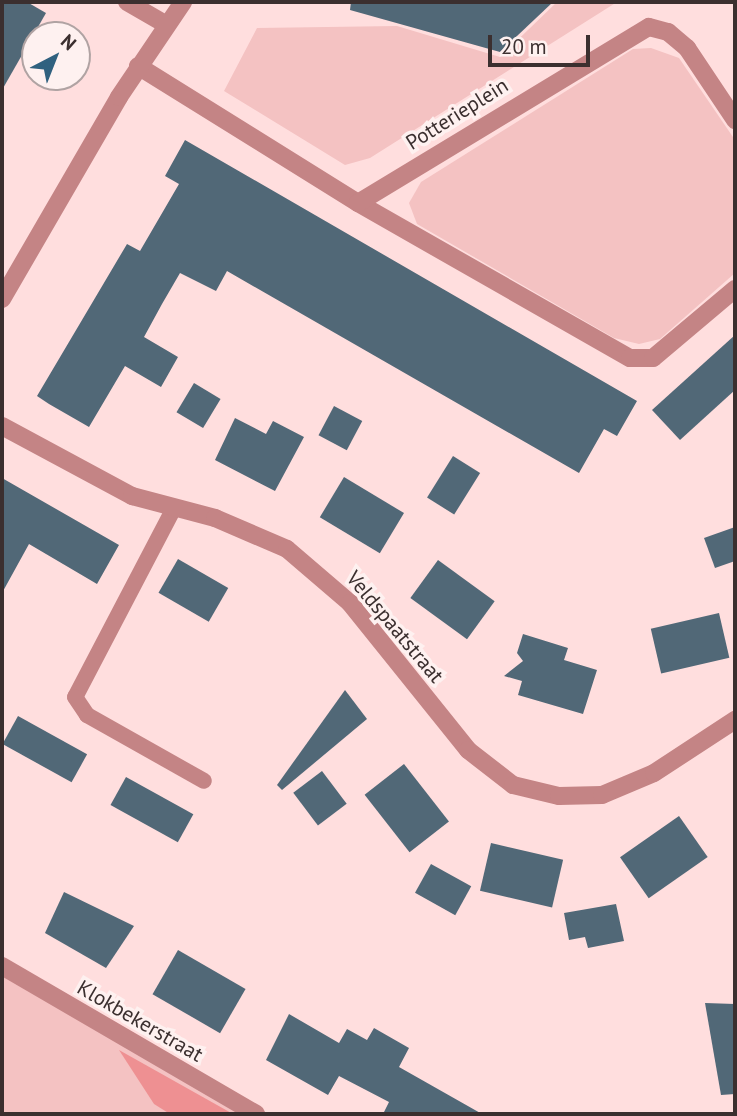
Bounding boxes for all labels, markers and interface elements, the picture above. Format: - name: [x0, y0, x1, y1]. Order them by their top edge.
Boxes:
- north arrow: [21, 21, 91, 91]
- scale bar: [492, 21, 594, 65]
- text: N: [56, 29, 81, 55]
- text: 20 m: [501, 33, 547, 60]
- street label: Potterieplein: [401, 73, 513, 155]
- street label: Veldspaatstraat: [341, 566, 449, 688]
- street label: Klokbekerstraat: [73, 975, 207, 1067]

